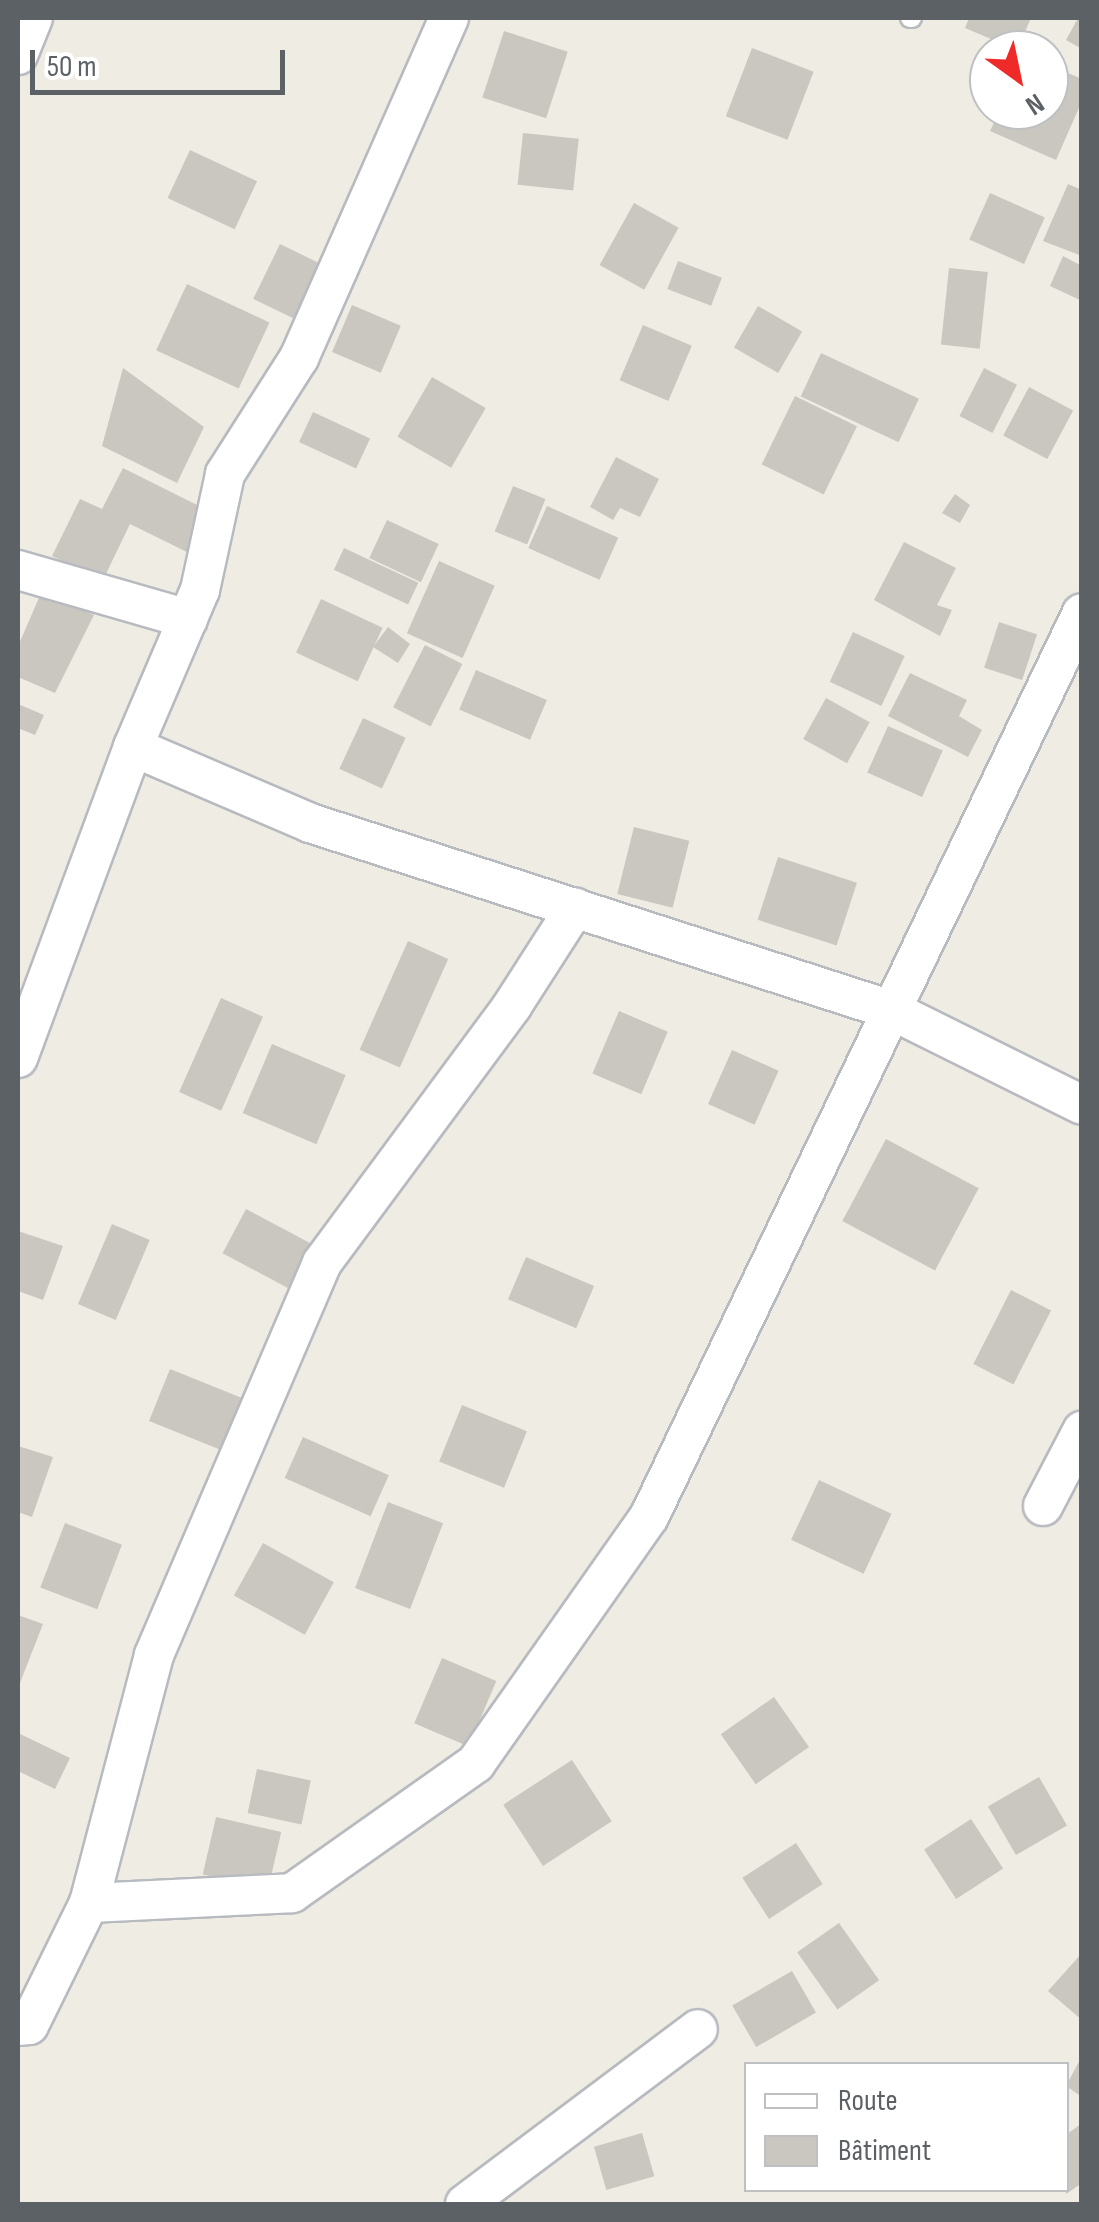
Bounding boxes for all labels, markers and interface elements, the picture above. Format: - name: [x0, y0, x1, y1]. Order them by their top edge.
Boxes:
- scale bar: [35, 30, 290, 92]
- north arrow: [969, 30, 1069, 130]
- text: 50 m: [47, 49, 96, 85]
- text: N: [1019, 86, 1050, 122]
- legend: [744, 2062, 1069, 2192]
- text: Route: [838, 2083, 897, 2119]
- text: Bâtiment: [838, 2133, 931, 2169]

